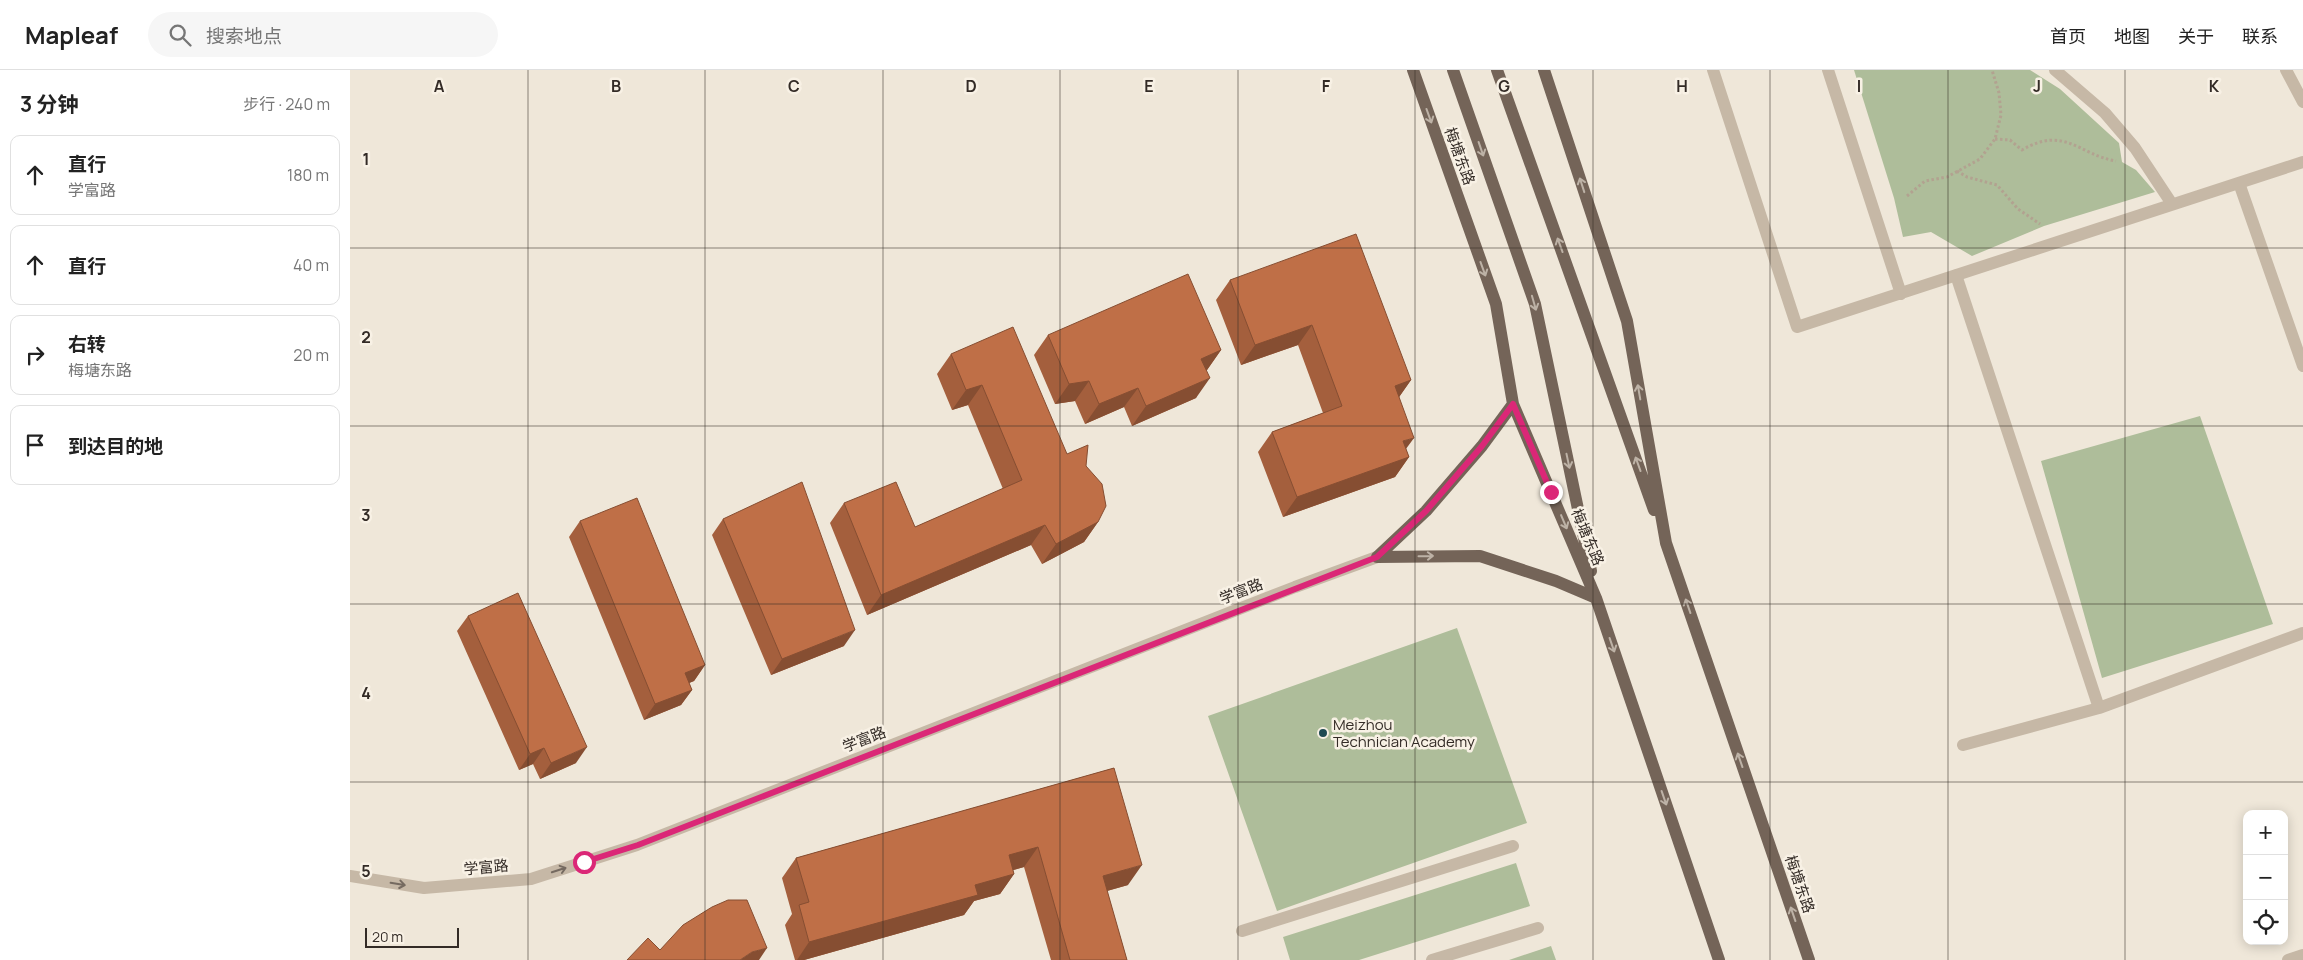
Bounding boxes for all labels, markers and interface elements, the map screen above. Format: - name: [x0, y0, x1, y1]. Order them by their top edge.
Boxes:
- search box: [148, 12, 498, 57]
- text: Mapleaf: [25, 18, 118, 51]
- icon: search: [166, 21, 194, 49]
- text: 搜索地点: [206, 23, 282, 49]
- text: 首页: [2050, 24, 2086, 48]
- text: 地图: [2114, 24, 2150, 48]
- text: 关于: [2178, 24, 2214, 48]
- text: 联系: [2242, 24, 2278, 48]
- text: A: [434, 75, 445, 97]
- text: B: [611, 75, 621, 97]
- text: C: [788, 75, 800, 97]
- text: D: [965, 75, 977, 97]
- text: E: [1144, 75, 1154, 97]
- text: F: [1322, 75, 1331, 97]
- text: G: [1498, 75, 1510, 97]
- text: H: [1676, 75, 1688, 97]
- text: I: [1857, 75, 1861, 97]
- text: J: [2033, 75, 2041, 97]
- text: K: [2209, 75, 2220, 97]
- text: 3 分钟: [20, 90, 78, 118]
- text: 步行 · 240 m: [243, 93, 330, 115]
- one-way arrow: [1425, 108, 1434, 123]
- street label: 梅塘东路: [1440, 124, 1480, 188]
- one-way arrow: [1477, 141, 1486, 156]
- text: 1: [362, 148, 370, 170]
- text: 直行: [68, 151, 106, 177]
- icon: ahead: [21, 161, 49, 189]
- text: 180 m: [287, 164, 329, 186]
- one-way arrow: [1577, 178, 1586, 193]
- text: 学富路: [68, 179, 116, 201]
- one-way arrow: [1555, 238, 1564, 254]
- icon: ahead: [21, 251, 49, 279]
- text: 直行: [68, 253, 106, 279]
- text: 40 m: [293, 254, 329, 276]
- one-way arrow: [1479, 261, 1489, 277]
- one-way arrow: [1530, 294, 1539, 310]
- text: 2: [361, 326, 371, 348]
- text: 右转: [68, 331, 106, 357]
- icon: right: [21, 341, 49, 369]
- text: 20 m: [293, 344, 329, 366]
- text: 梅塘东路: [68, 359, 132, 381]
- one-way arrow: [1634, 384, 1644, 400]
- icon: arrive: [21, 431, 49, 459]
- text: 到达目的地: [68, 433, 163, 459]
- one-way arrow: [1564, 453, 1573, 469]
- one-way arrow: [1633, 457, 1642, 473]
- route end: [1540, 481, 1563, 504]
- text: 3: [361, 504, 371, 526]
- street label: 梅塘东路: [1567, 505, 1609, 569]
- one-way arrow: [1559, 514, 1569, 529]
- one-way arrow: [1417, 551, 1433, 561]
- street label: 学富路: [1216, 573, 1266, 609]
- one-way arrow: [1683, 599, 1692, 615]
- one-way arrow: [1608, 636, 1617, 652]
- text: 4: [361, 682, 371, 704]
- place label: Meizhou Technician Academy: [1333, 714, 1475, 752]
- street label: 学富路: [839, 721, 889, 757]
- marker: Meizhou Technician Academy: [1317, 727, 1329, 739]
- one-way arrow: [1735, 752, 1745, 768]
- one-way arrow: [1660, 790, 1669, 806]
- map controls: [2243, 810, 2288, 945]
- button: +: [2243, 810, 2288, 855]
- route start: [573, 851, 596, 874]
- street label: 梅塘东路: [1780, 852, 1820, 916]
- street label: 学富路: [463, 855, 509, 879]
- button: −: [2243, 855, 2288, 900]
- text: 5: [361, 860, 371, 882]
- one-way arrow: [550, 865, 566, 875]
- one-way arrow: [390, 879, 406, 889]
- button: locate: [2243, 900, 2288, 945]
- one-way arrow: [1788, 907, 1797, 922]
- scale bar: [365, 925, 459, 948]
- text: 20 m: [372, 927, 403, 946]

